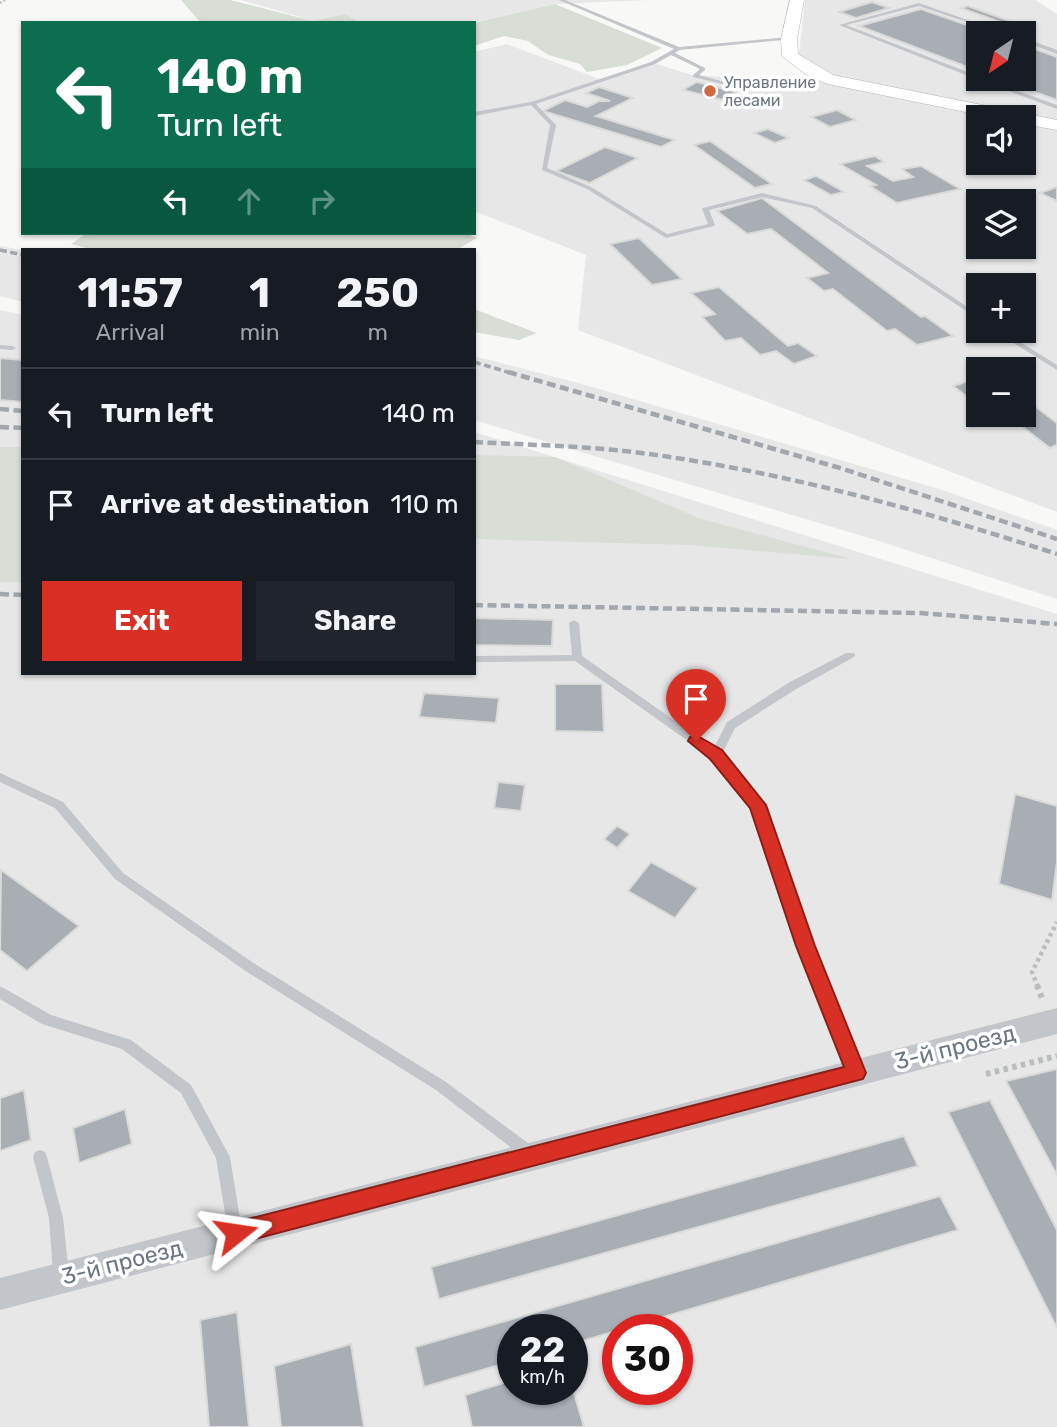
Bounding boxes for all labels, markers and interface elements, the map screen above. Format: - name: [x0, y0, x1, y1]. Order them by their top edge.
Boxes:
- north arrow: [966, 21, 1036, 91]
- map controls: [966, 21, 1036, 427]
- text: 140 m: [157, 47, 303, 105]
- icon: left: [42, 49, 133, 140]
- place label: Управление лесами: [724, 73, 816, 110]
- marker: Управление лесами: [702, 83, 718, 99]
- button: sound: [966, 105, 1036, 175]
- text: Turn left: [157, 106, 282, 144]
- icon: left: [157, 182, 195, 220]
- icon: ahead: [230, 182, 268, 220]
- icon: right: [303, 182, 341, 220]
- button: layers: [966, 189, 1036, 259]
- text: 11:57: [78, 268, 183, 318]
- text: 1: [249, 268, 270, 318]
- text: 250: [336, 268, 419, 318]
- button: +: [966, 273, 1036, 343]
- text: Arrival: [96, 318, 165, 346]
- text: min: [240, 318, 280, 346]
- text: m: [368, 318, 388, 346]
- button: −: [966, 357, 1036, 427]
- icon: left: [42, 395, 80, 433]
- text: Turn left: [101, 398, 213, 429]
- text: 140 m: [382, 398, 455, 429]
- icon: arrive: [42, 486, 80, 524]
- text: Arrive at destination: [101, 489, 369, 520]
- text: 110 m: [390, 489, 459, 520]
- button: Exit: [42, 581, 242, 661]
- button: Share: [256, 581, 455, 661]
- pin: [666, 669, 726, 741]
- icon: arrive: [677, 680, 715, 718]
- street label: 3-й проезд: [892, 1018, 1019, 1076]
- position arrow: [199, 1196, 273, 1270]
- street label: 3-й проезд: [59, 1233, 186, 1291]
- speed limit sign: 30: [602, 1314, 693, 1405]
- text: 22: [520, 1329, 565, 1371]
- text: km/h: [520, 1366, 565, 1388]

